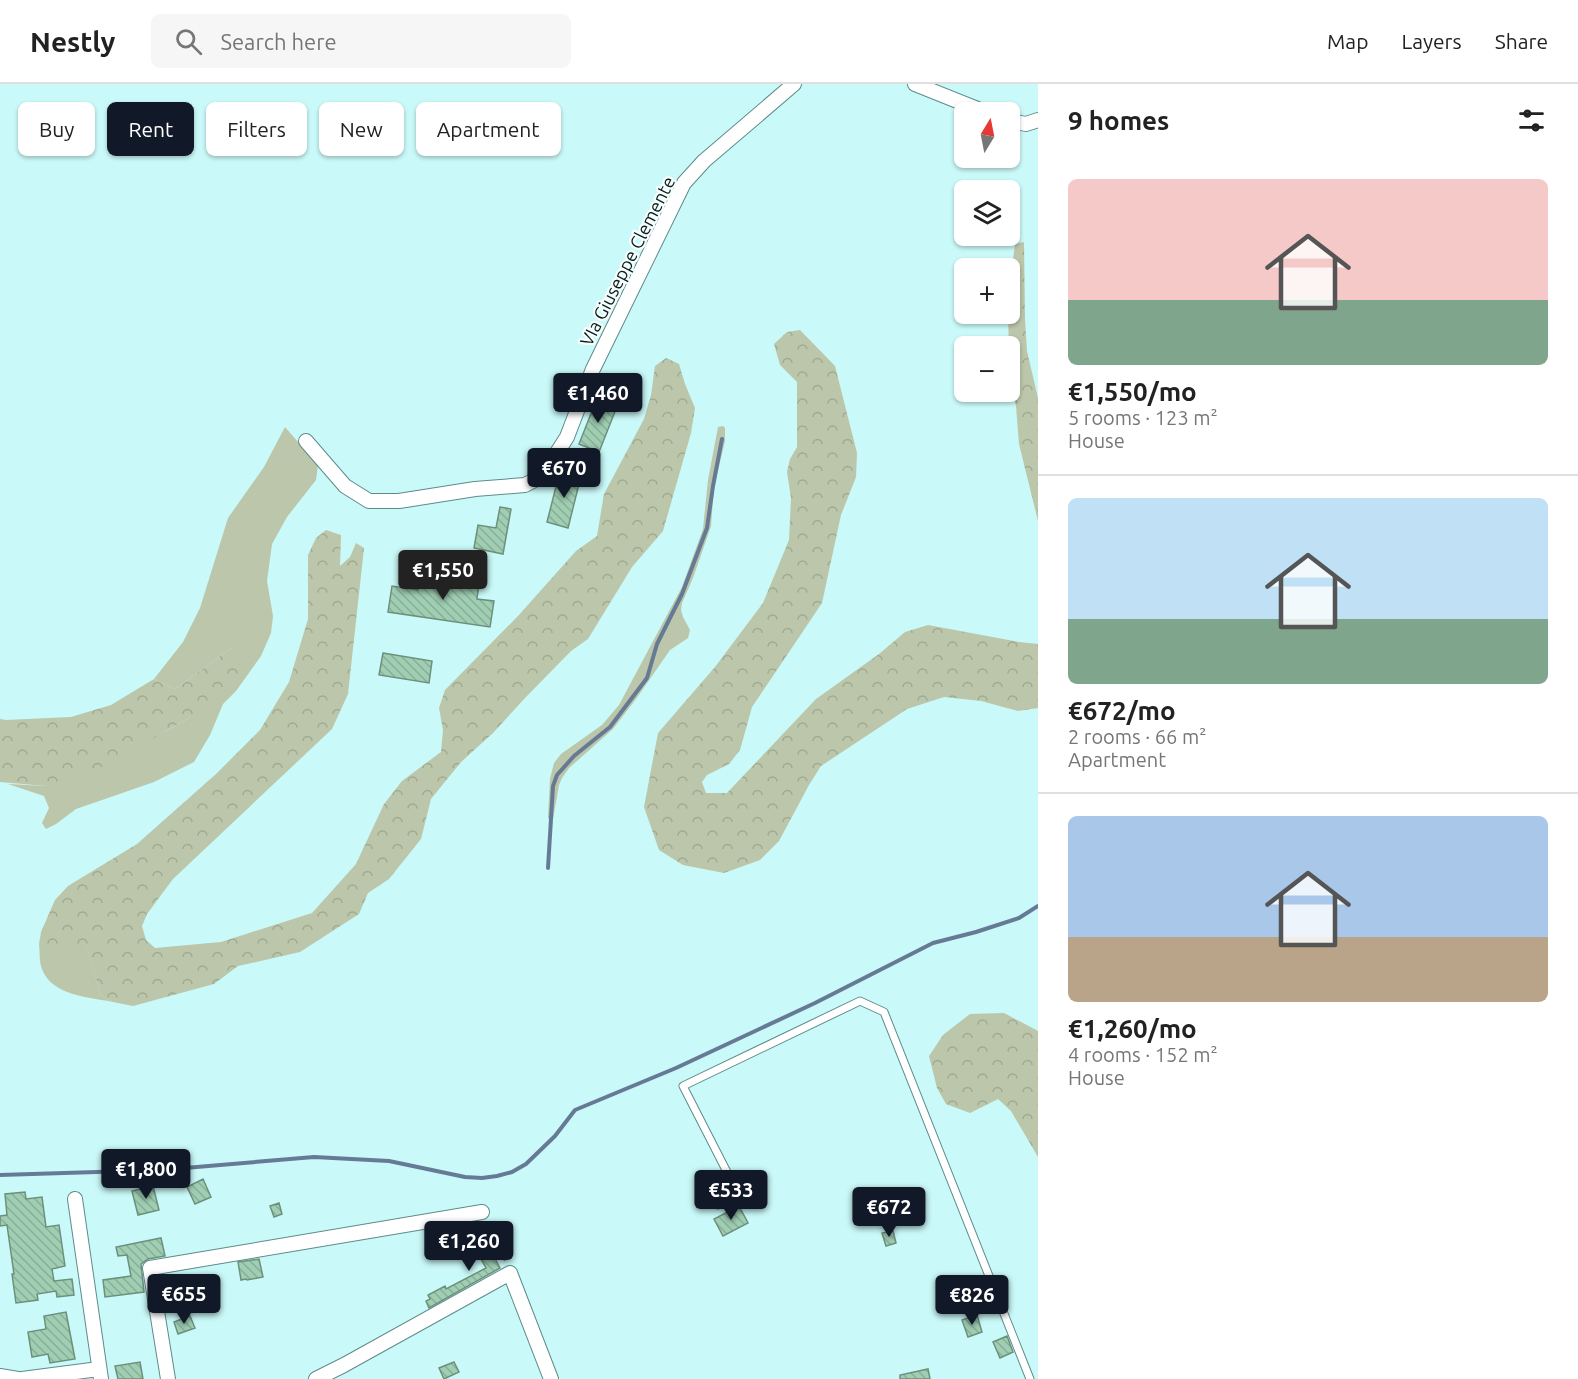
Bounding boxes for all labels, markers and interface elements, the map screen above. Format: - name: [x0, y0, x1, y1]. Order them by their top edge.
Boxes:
- search box: [151, 14, 571, 68]
- icon: search: [172, 25, 205, 58]
- text: Nestly: [30, 26, 115, 57]
- text: Search here: [220, 29, 337, 54]
- text: Map: [1327, 29, 1368, 53]
- text: Layers: [1401, 29, 1462, 53]
- text: Share: [1495, 29, 1548, 53]
- chip: Buy: [18, 102, 95, 156]
- chip: Rent: [107, 102, 194, 156]
- chip: Filters: [206, 102, 307, 156]
- chip: New: [319, 102, 404, 156]
- chip: Apartment: [416, 102, 561, 156]
- north arrow: [954, 102, 1020, 168]
- map controls: [954, 102, 1020, 402]
- icon: filters: [1515, 104, 1548, 137]
- text: 9 homes: [1068, 106, 1169, 135]
- street label: VIa Giuseppe Clemente: [576, 173, 678, 349]
- button: layers: [954, 180, 1020, 246]
- icon: home: [1254, 218, 1362, 326]
- button: +: [954, 258, 1020, 324]
- button: −: [954, 336, 1020, 402]
- pin: €1,460: [549, 373, 647, 424]
- text: €1,550/mo: [1068, 377, 1197, 406]
- text: €1,460: [567, 381, 629, 404]
- text: 5 rooms · 123 m²: [1068, 406, 1218, 429]
- text: House: [1068, 429, 1125, 452]
- pin: €670: [528, 448, 600, 499]
- text: €670: [541, 456, 587, 479]
- icon: home: [1254, 537, 1362, 645]
- pin: €1,550: [394, 550, 492, 601]
- text: €1,550: [412, 558, 474, 581]
- text: €672/mo: [1068, 696, 1176, 725]
- text: 2 rooms · 66 m²: [1068, 725, 1206, 748]
- text: Apartment: [1068, 748, 1166, 771]
- icon: home: [1254, 855, 1362, 963]
- text: €1,260/mo: [1068, 1014, 1197, 1043]
- text: 4 rooms · 152 m²: [1068, 1043, 1218, 1066]
- text: House: [1068, 1066, 1125, 1089]
- pin: €1,800: [97, 1149, 195, 1200]
- text: €1,800: [115, 1157, 177, 1180]
- pin: €533: [695, 1170, 767, 1221]
- text: €533: [708, 1178, 754, 1201]
- pin: €672: [853, 1187, 925, 1238]
- text: €672: [866, 1195, 912, 1218]
- pin: €1,260: [420, 1221, 518, 1272]
- text: €1,260: [438, 1229, 500, 1252]
- pin: €655: [148, 1274, 220, 1325]
- pin: €826: [936, 1275, 1008, 1326]
- text: €655: [161, 1282, 207, 1305]
- text: €826: [949, 1283, 995, 1306]

